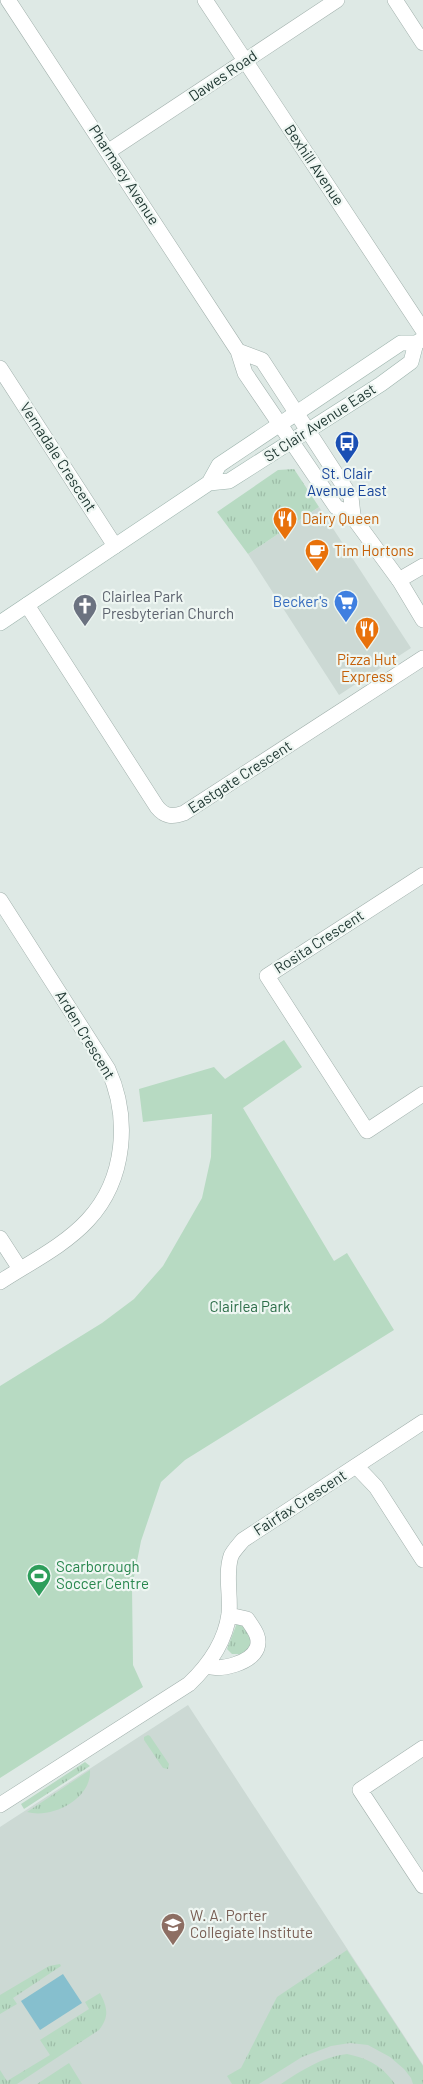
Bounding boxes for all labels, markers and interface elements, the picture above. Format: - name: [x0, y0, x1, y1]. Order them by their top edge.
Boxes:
- street label: Dawes Road: [185, 46, 260, 105]
- street label: Pharmacy Avenue: [86, 121, 164, 228]
- street label: Bexhill Avenue: [281, 121, 349, 208]
- street label: St Clair Avenue East: [260, 379, 379, 465]
- street label: Vernadale Crescent: [17, 399, 101, 514]
- bus stop icon: St. Clair Avenue East: [334, 430, 360, 464]
- place label: St. Clair Avenue East: [307, 464, 387, 499]
- restaurant icon: Dairy Queen: [272, 506, 298, 540]
- place label: Dairy Queen: [302, 509, 379, 527]
- cafe icon: Tim Hortons: [304, 538, 330, 572]
- place label: Tim Hortons: [334, 541, 414, 559]
- place label: Clairlea Park Presbyterian Church: [102, 587, 234, 622]
- supermarket icon: Becker's: [333, 589, 359, 623]
- place label: Becker's: [273, 592, 328, 610]
- church icon: Clairlea Park Presbyterian Church: [72, 593, 98, 627]
- restaurant icon: Pizza Hut Express: [354, 616, 380, 650]
- place label: Pizza Hut Express: [337, 650, 397, 685]
- street label: Eastgate Crescent: [184, 736, 295, 816]
- street label: Rosita Crescent: [270, 905, 367, 977]
- street label: Arden Crescent: [52, 987, 119, 1082]
- park label: Clairlea Park: [209, 1297, 291, 1315]
- street label: Fairfax Crescent: [250, 1465, 349, 1539]
- place label: Scarborough Soccer Centre: [56, 1557, 149, 1592]
- sports icon: Scarborough Soccer Centre: [26, 1563, 52, 1597]
- place label: W. A. Porter Collegiate Institute: [190, 1906, 313, 1941]
- school or university icon: W. A. Porter Collegiate Institute: [160, 1912, 186, 1946]

